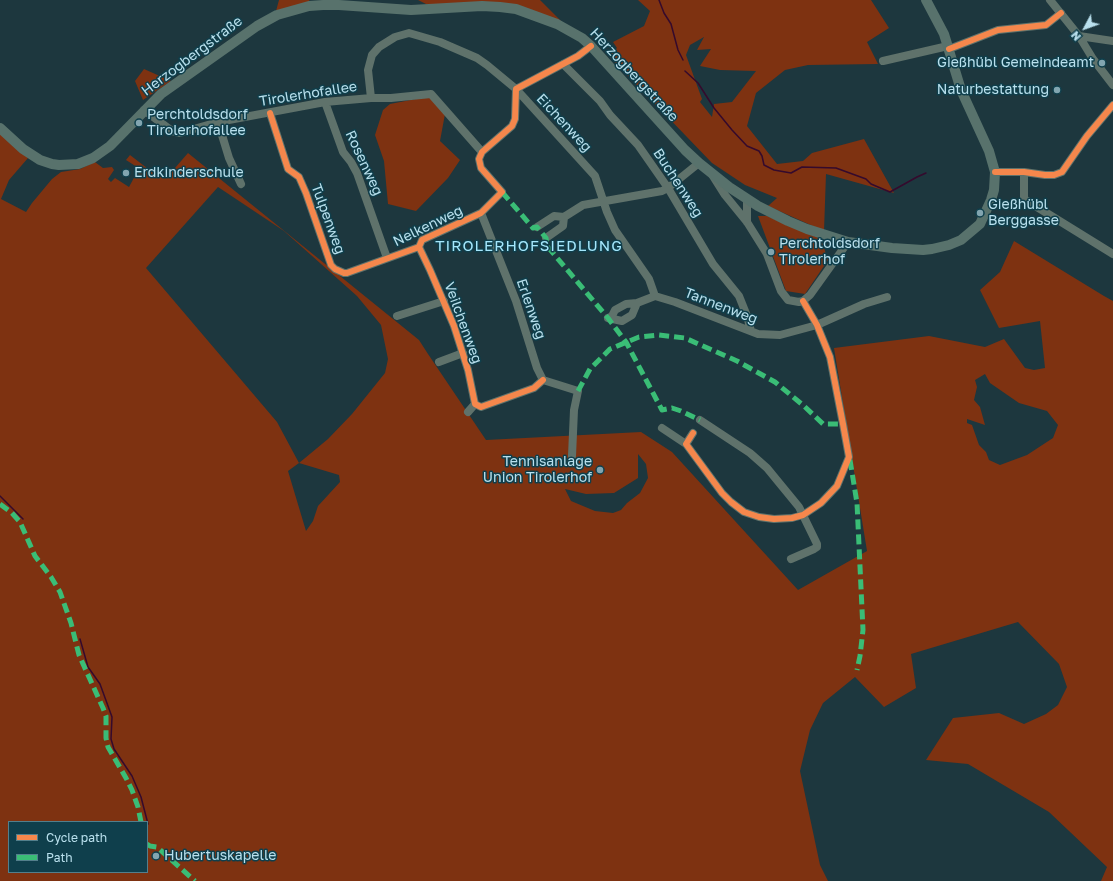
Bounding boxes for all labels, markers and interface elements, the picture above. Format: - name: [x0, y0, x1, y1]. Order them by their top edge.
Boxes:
- north arrow: [1065, 8, 1105, 48]
- street label: Herzogbergstraße: [138, 13, 246, 99]
- street label: Herzogbergstraße: [586, 25, 682, 125]
- text: N: [1068, 29, 1083, 44]
- place label: Gießhübl Gemeindeamt: [937, 55, 1094, 71]
- marker: Gießhübl Gemeindeamt: [1097, 58, 1107, 68]
- street label: Tirolerhofallee: [258, 78, 358, 110]
- place label: Naturbestattung: [937, 82, 1049, 98]
- marker: Naturbestattung: [1052, 85, 1062, 95]
- street label: Eichenweg: [533, 91, 595, 155]
- place label: Perchtoldsdorf Tirolerhofallee: [147, 107, 248, 140]
- marker: Perchtoldsdorf Tirolerhofallee: [134, 118, 144, 128]
- street label: Rosenweg: [342, 128, 386, 198]
- street label: Buchenweg: [650, 145, 706, 221]
- place label: Erdkinderschule: [134, 165, 244, 181]
- marker: Erdkinderschule: [121, 168, 131, 178]
- street label: Tulpenweg: [308, 182, 348, 256]
- place label: Gießhübl Berggasse: [988, 197, 1059, 230]
- street label: Nelkenweg: [390, 202, 466, 250]
- marker: Gießhübl Berggasse: [975, 208, 985, 218]
- place label: Perchtoldsdorf Tirolerhof: [779, 236, 880, 268]
- district label: TIROLERHOFSIEDLUNG: [435, 237, 623, 255]
- marker: Perchtoldsdorf Tirolerhof: [766, 247, 776, 257]
- street label: Erlenweg: [513, 277, 549, 341]
- street label: Veilchenweg: [440, 280, 486, 366]
- street label: Tannenweg: [682, 284, 760, 328]
- place label: Tennisanlage Union Tirolerhof: [483, 454, 592, 486]
- marker: Tennisanlage Union Tirolerhof: [595, 465, 605, 475]
- legend: [8, 821, 148, 873]
- text: Cycle path: [46, 830, 107, 845]
- place label: Hubertuskapelle: [164, 848, 276, 864]
- text: Path: [46, 850, 73, 865]
- marker: Hubertuskapelle: [151, 851, 161, 861]

